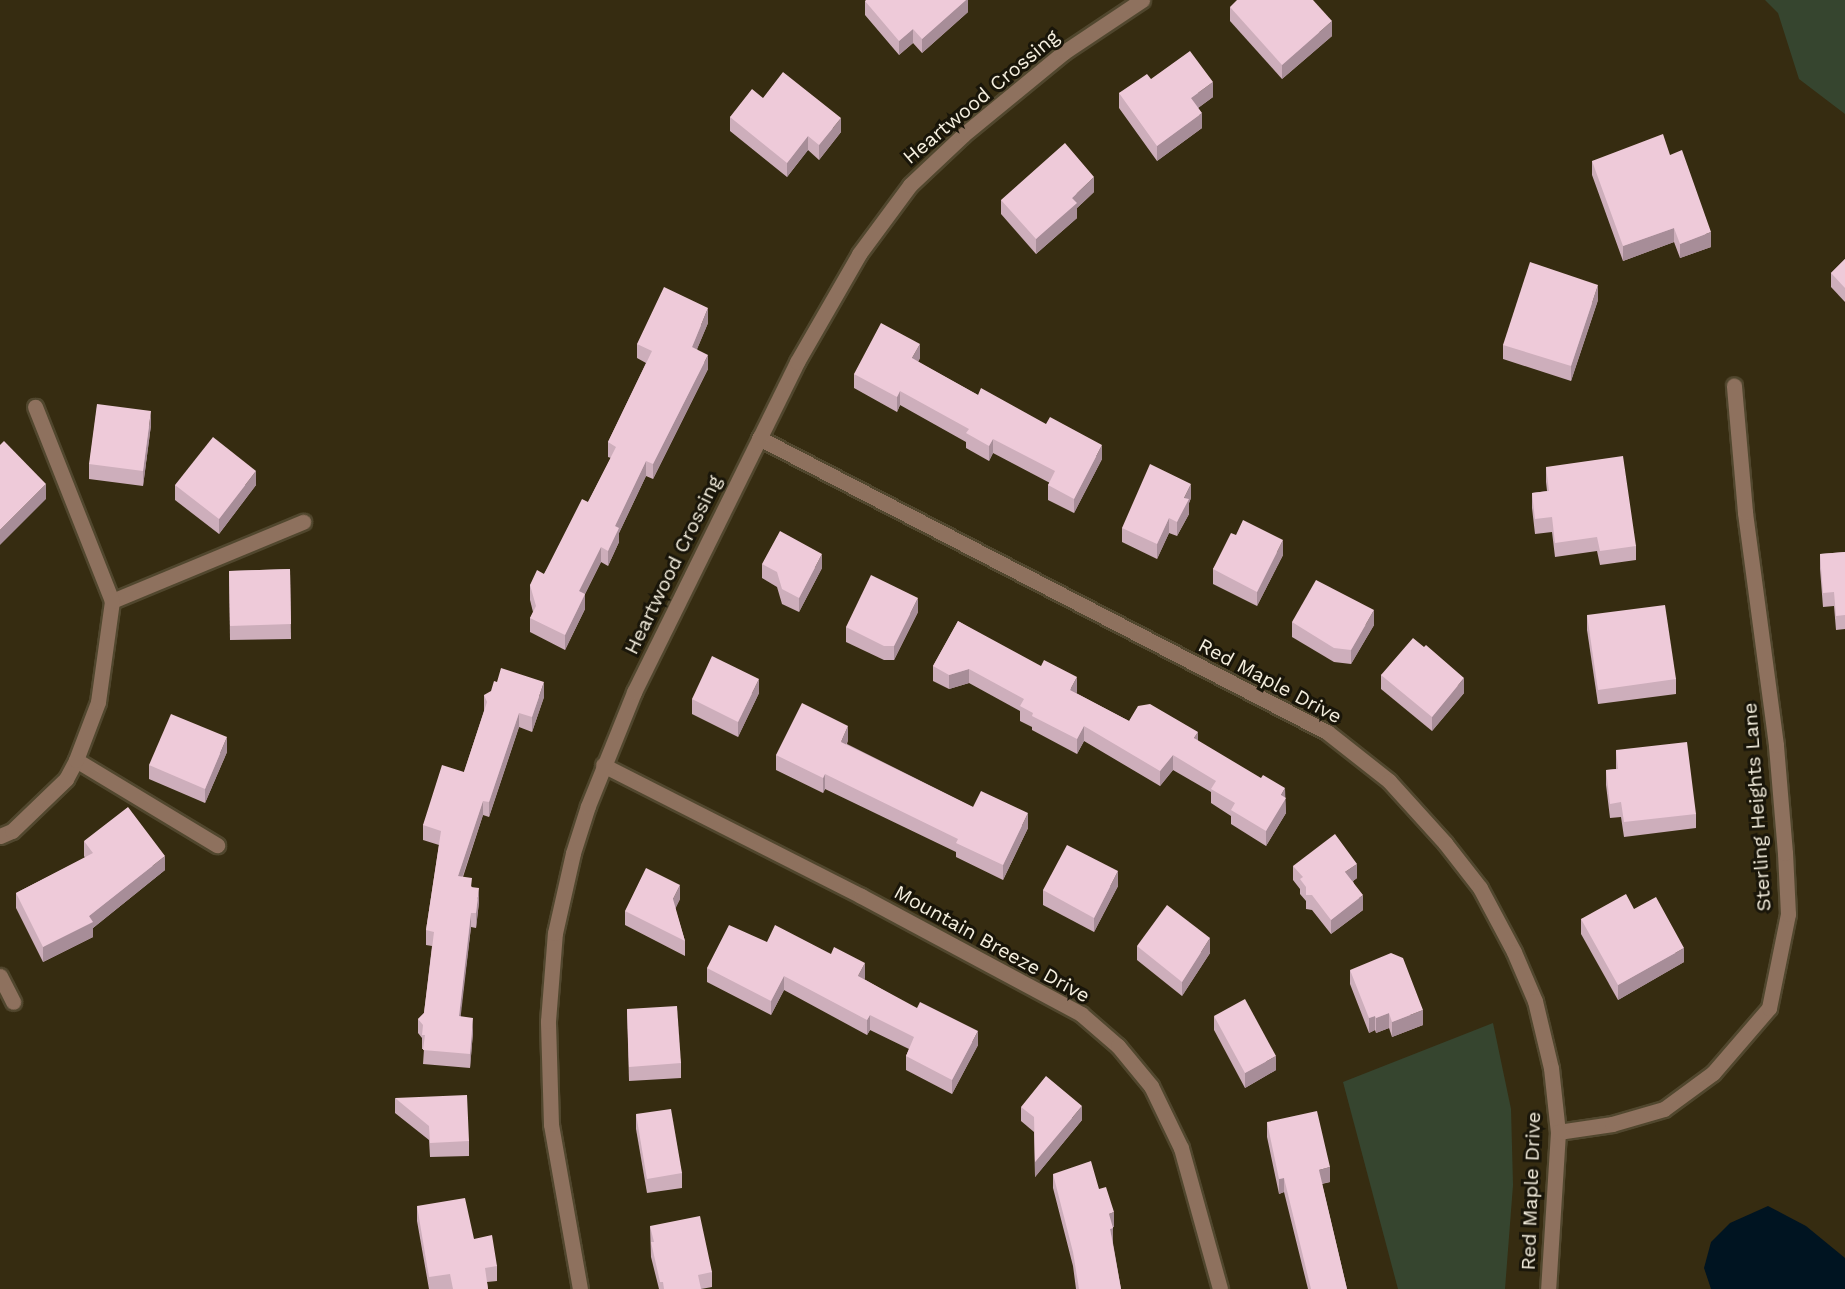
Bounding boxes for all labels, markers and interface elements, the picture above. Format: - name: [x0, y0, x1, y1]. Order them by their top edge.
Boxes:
- street label: Heartwood Crossing: [898, 25, 1064, 169]
- street label: Heartwood Crossing: [619, 472, 727, 658]
- street label: Red Maple Drive: [1194, 633, 1346, 729]
- street label: Sterling Heights Lane: [1738, 702, 1776, 912]
- street label: Mountain Breeze Drive: [890, 880, 1094, 1008]
- street label: Red Maple Drive: [1516, 1111, 1546, 1271]

